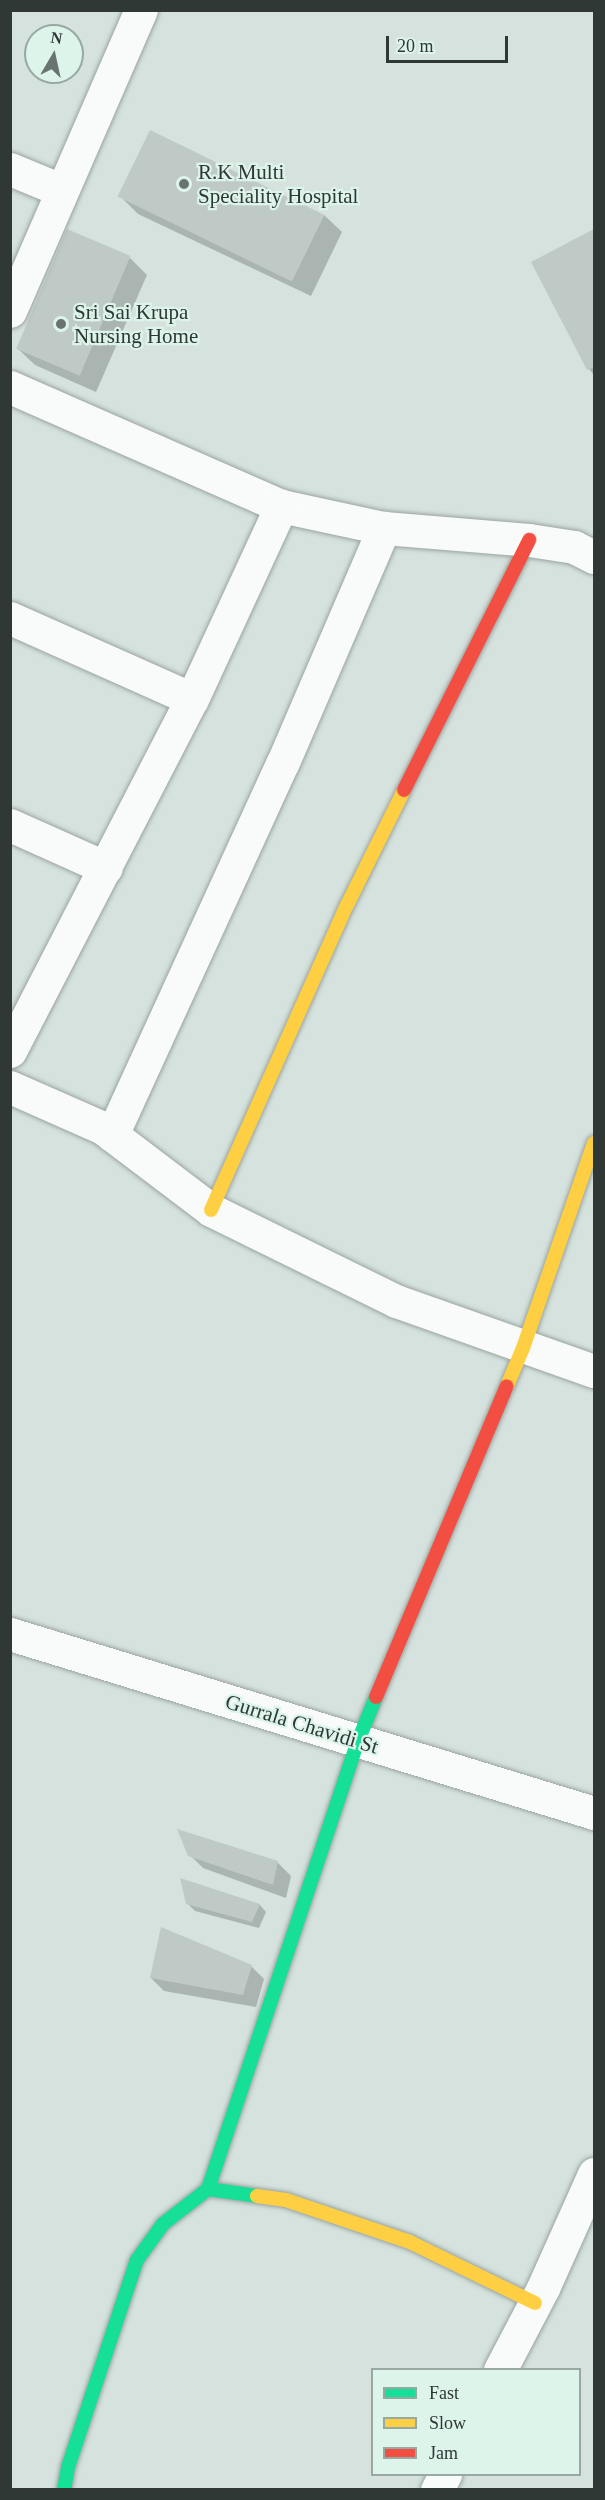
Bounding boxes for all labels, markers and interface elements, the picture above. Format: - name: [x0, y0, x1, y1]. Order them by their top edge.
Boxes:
- north arrow: [24, 24, 84, 84]
- scale bar: [389, 24, 510, 62]
- text: N: [50, 28, 64, 47]
- text: 20 m: [397, 36, 434, 56]
- place label: R.K Multi Speciality Hospital: [198, 159, 358, 209]
- marker: R.K Multi Speciality Hospital: [175, 175, 193, 193]
- place label: Sri Sai Krupa Nursing Home: [74, 299, 198, 349]
- marker: Sri Sai Krupa Nursing Home: [52, 315, 70, 333]
- street label: Gurrala Chavidi St: [222, 1689, 382, 1759]
- legend: [371, 2368, 581, 2476]
- text: Fast: [429, 2383, 459, 2403]
- text: Slow: [429, 2413, 466, 2433]
- text: Jam: [429, 2443, 458, 2463]

